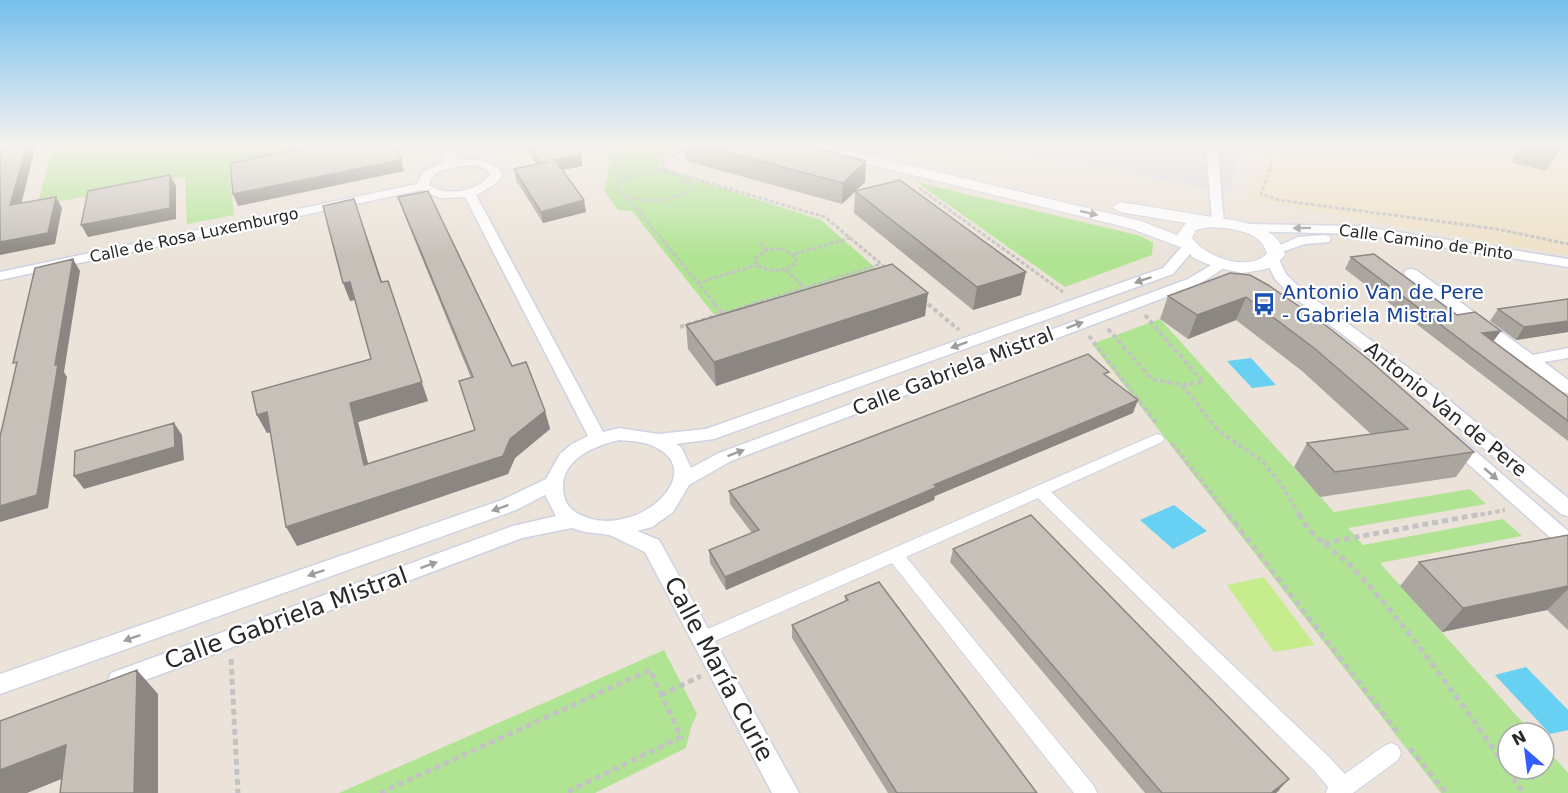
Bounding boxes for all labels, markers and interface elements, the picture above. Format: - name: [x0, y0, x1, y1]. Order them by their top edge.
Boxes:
- street label: Calle de Rosa Luxemburgo: [88, 204, 300, 266]
- one-way arrow: [1080, 208, 1098, 218]
- street label: Calle Camino de Pinto: [1338, 220, 1514, 264]
- one-way arrow: [1293, 224, 1312, 233]
- one-way arrow: [1134, 275, 1152, 285]
- place label: Antonio Van de Pere - Gabriela Mistral: [1282, 280, 1484, 327]
- bus stop icon: Antonio Van de Pere - Gabriela Mistral: [1251, 291, 1277, 317]
- one-way arrow: [1067, 320, 1085, 330]
- street label: Calle Gabriela Mistral: [849, 321, 1057, 421]
- street label: Antonio Van de Pere: [1360, 336, 1532, 482]
- one-way arrow: [950, 340, 968, 350]
- one-way arrow: [727, 448, 745, 458]
- one-way arrow: [1483, 467, 1498, 480]
- one-way arrow: [490, 503, 508, 513]
- one-way arrow: [420, 559, 438, 569]
- street label: Calle Gabriela Mistral: [161, 561, 411, 675]
- one-way arrow: [307, 568, 325, 578]
- street label: Calle María Curie: [659, 572, 779, 766]
- one-way arrow: [123, 633, 141, 643]
- north arrow: [1496, 721, 1556, 781]
- text: N: [1509, 727, 1530, 750]

